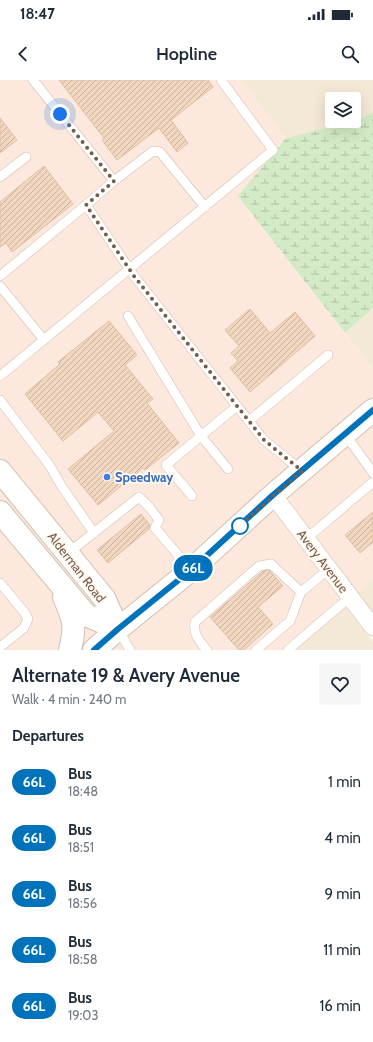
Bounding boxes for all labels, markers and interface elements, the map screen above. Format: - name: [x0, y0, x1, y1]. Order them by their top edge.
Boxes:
- text: 18:47: [20, 5, 55, 23]
- icon: back: [12, 43, 34, 65]
- text: Hopline: [156, 43, 217, 65]
- icon: search: [339, 43, 361, 65]
- map controls: [325, 92, 361, 128]
- button: layers: [325, 92, 361, 128]
- your location: [50, 104, 70, 124]
- place label: Speedway: [115, 469, 173, 485]
- marker: Speedway: [102, 472, 112, 482]
- unlabelled marker: [231, 517, 249, 535]
- street label: Avery Avenue: [294, 526, 352, 596]
- street label: Alderman Road: [45, 529, 109, 605]
- line badge: 66L: [170, 555, 216, 581]
- text: 66L: [182, 559, 204, 577]
- button: heart: [319, 663, 361, 705]
- text: Alternate 19 & Avery Avenue: [12, 664, 240, 687]
- text: Walk · 4 min · 240 m: [12, 691, 126, 707]
- text: Departures: [12, 727, 84, 745]
- text: Bus: [68, 765, 92, 783]
- text: 66L: [23, 773, 45, 791]
- text: 1 min: [328, 773, 361, 791]
- text: 18:48: [68, 783, 98, 799]
- text: Bus: [68, 821, 92, 839]
- text: 66L: [23, 829, 45, 847]
- text: 4 min: [324, 829, 361, 847]
- text: 18:51: [68, 839, 94, 855]
- text: Bus: [68, 877, 92, 895]
- text: 66L: [23, 885, 45, 903]
- text: 9 min: [324, 885, 361, 903]
- text: 18:56: [68, 895, 97, 911]
- text: Bus: [68, 933, 92, 951]
- text: 66L: [23, 941, 45, 959]
- text: 11 min: [323, 941, 361, 959]
- text: 18:58: [68, 951, 98, 967]
- text: Bus: [68, 989, 92, 1007]
- text: 66L: [23, 997, 45, 1015]
- text: 16 min: [319, 997, 361, 1015]
- text: 19:03: [68, 1007, 98, 1023]

